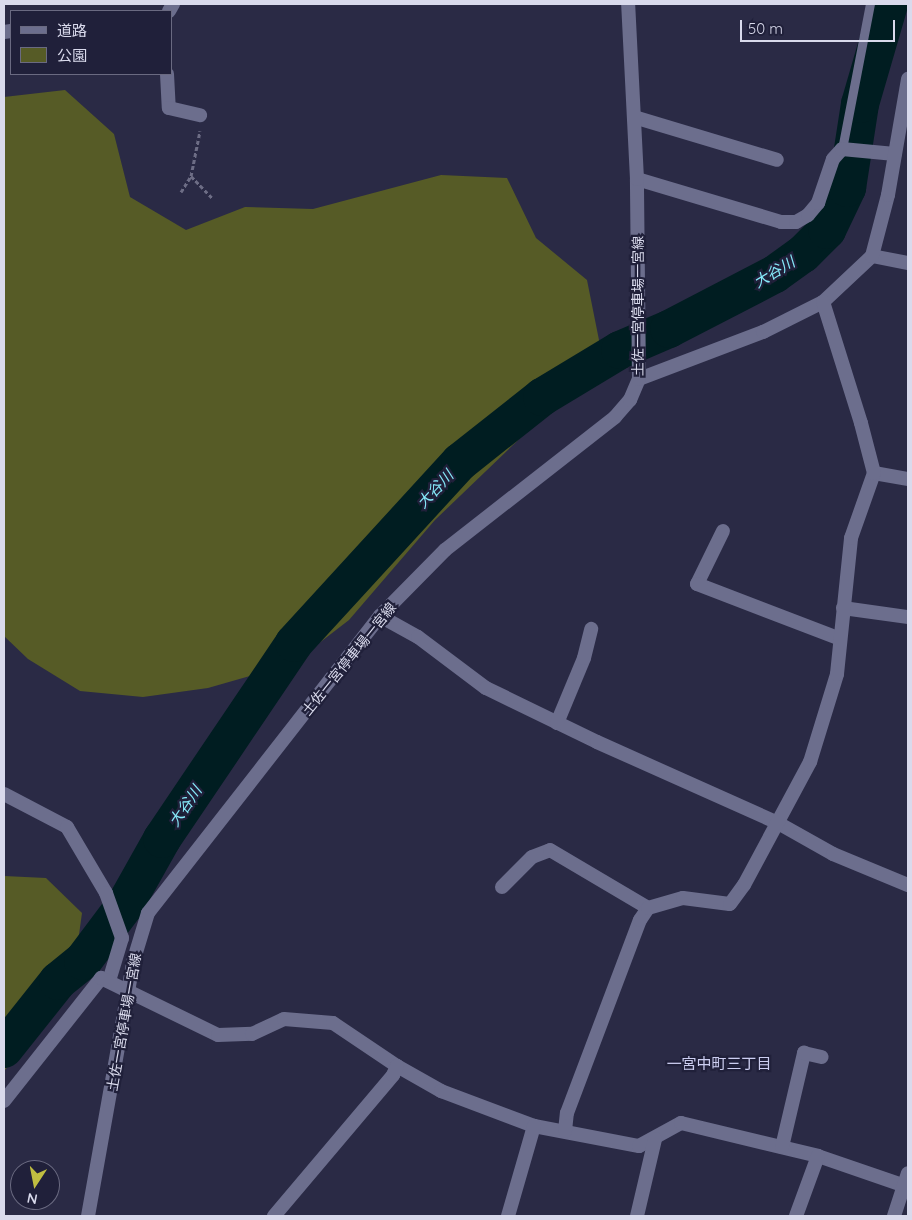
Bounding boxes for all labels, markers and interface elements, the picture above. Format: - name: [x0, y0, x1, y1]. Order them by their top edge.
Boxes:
- legend: [10, 10, 172, 75]
- scale bar: [742, 10, 897, 42]
- text: 50 m: [748, 19, 783, 38]
- text: 道路: [57, 21, 87, 40]
- text: 公園: [57, 46, 87, 65]
- street label: 土佐一宮停車場一宮線: [630, 236, 646, 376]
- water label: 大谷川: [750, 253, 798, 291]
- water label: 大谷川: [413, 466, 457, 512]
- street label: 土佐一宮停車場一宮線: [298, 599, 400, 719]
- water label: 大谷川: [165, 782, 205, 830]
- street label: 土佐一宮停車場一宮線: [104, 952, 144, 1092]
- district label: 一宮中町三丁目: [667, 1055, 771, 1073]
- north arrow: [10, 1160, 60, 1210]
- text: N: [26, 1189, 39, 1209]

